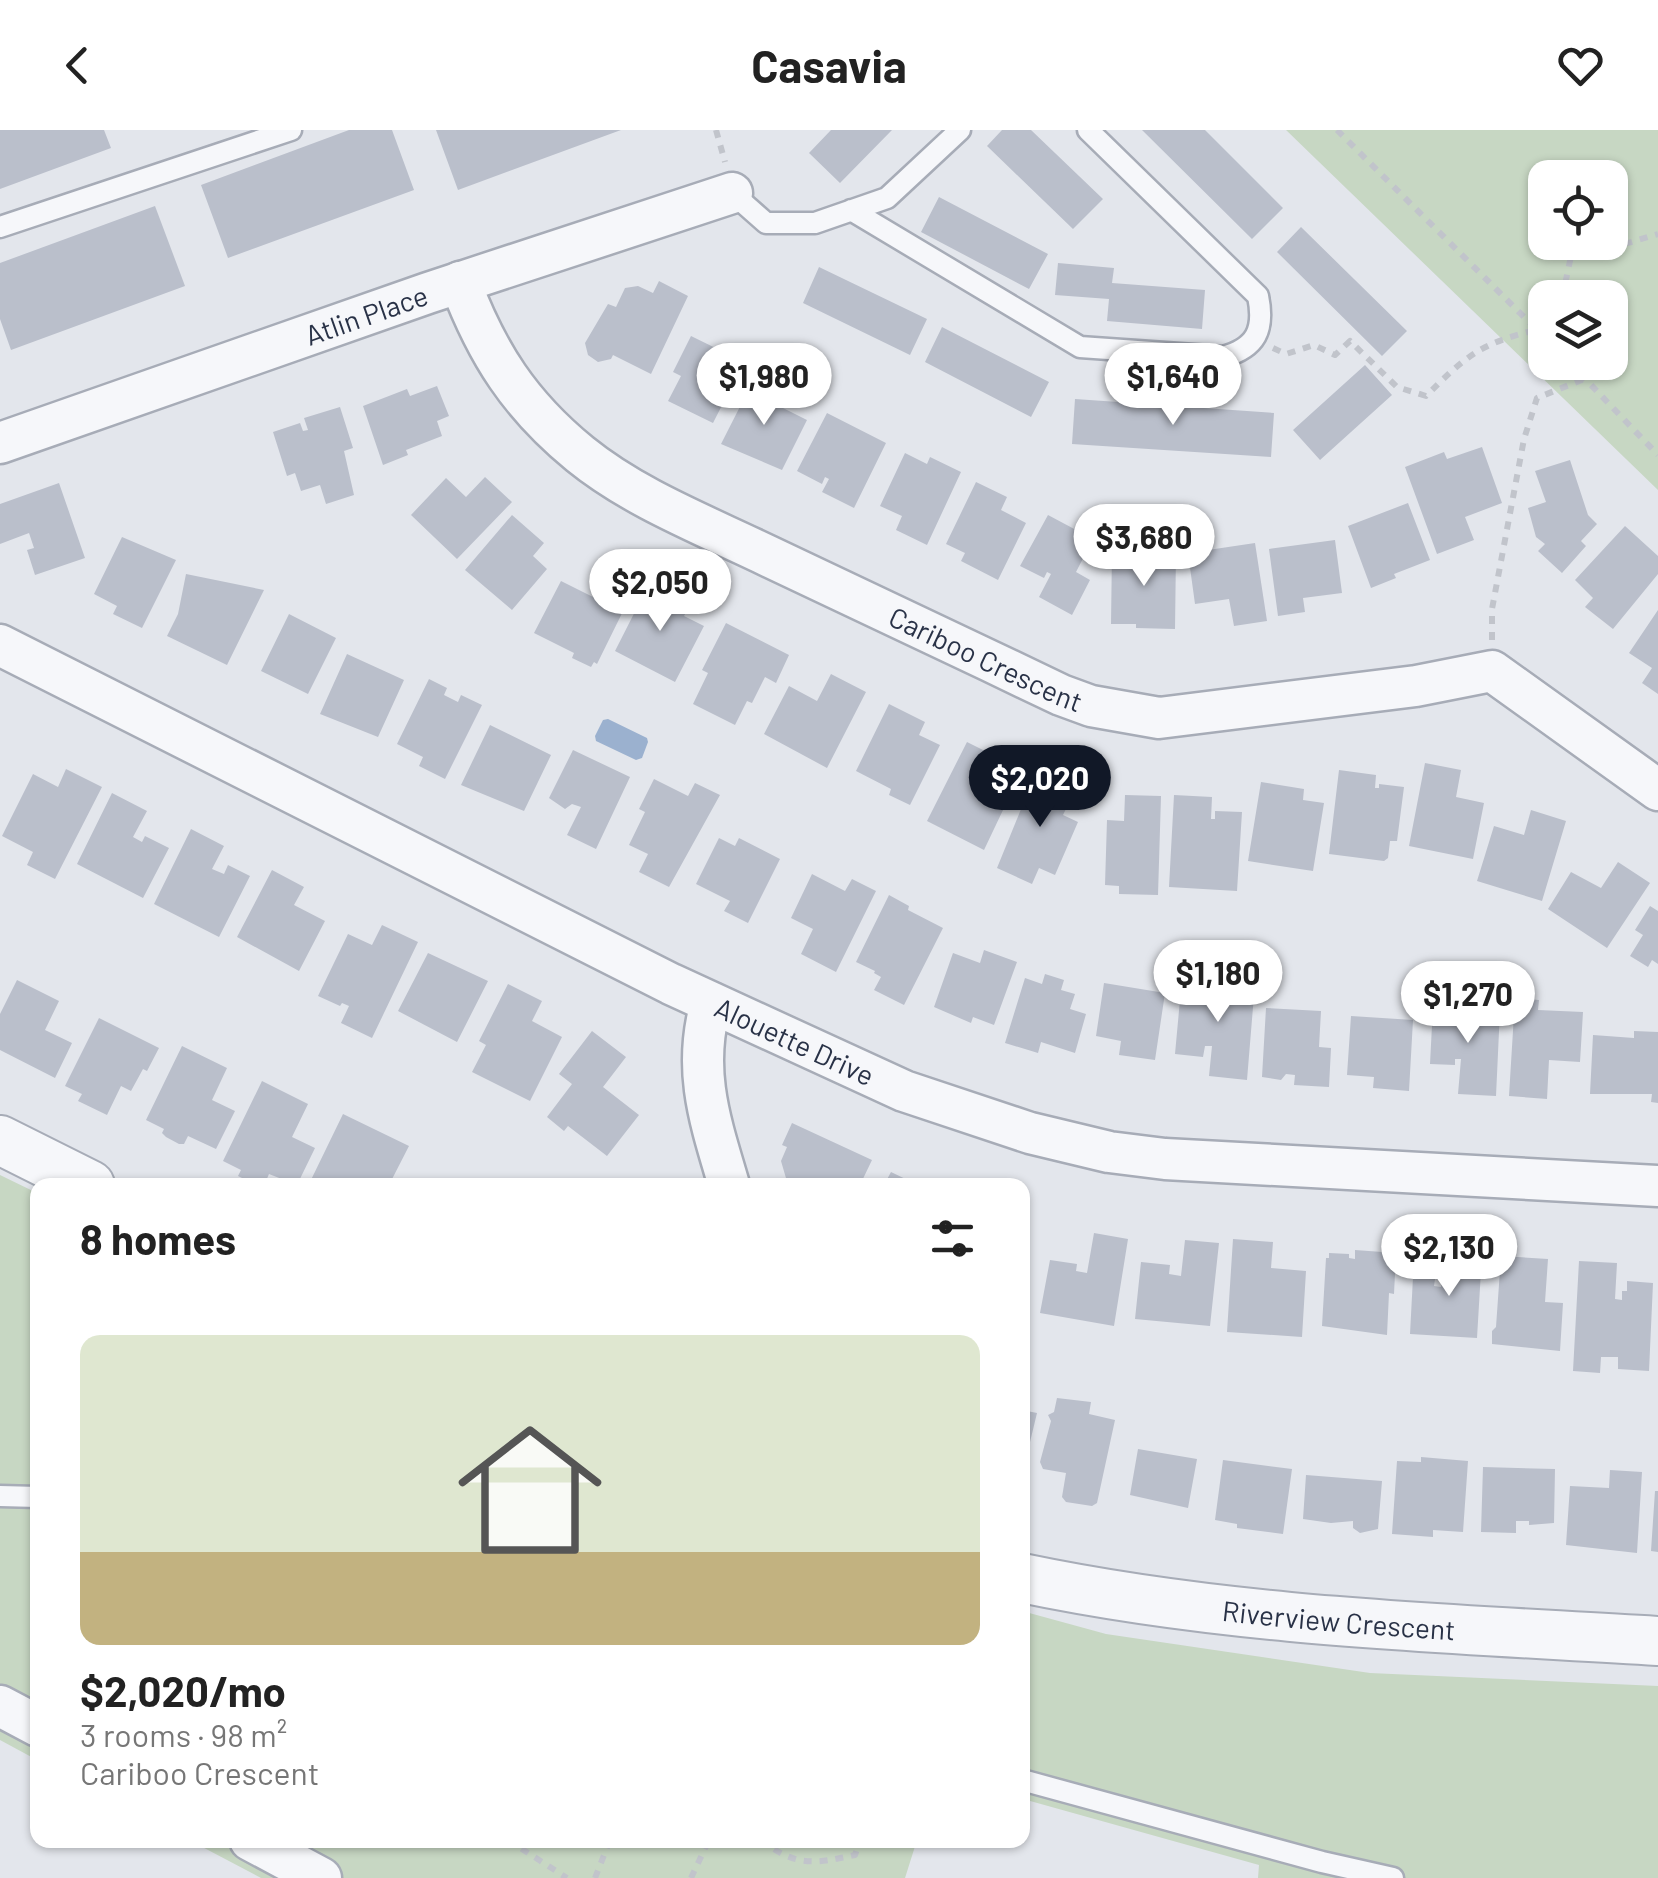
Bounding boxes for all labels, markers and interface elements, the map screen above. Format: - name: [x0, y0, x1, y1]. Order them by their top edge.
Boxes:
- icon: back: [50, 38, 105, 93]
- text: Casavia: [751, 38, 907, 92]
- icon: heart: [1553, 38, 1608, 93]
- map controls: [1528, 160, 1628, 380]
- button: locate: [1528, 160, 1628, 260]
- street label: Atlin Place: [300, 277, 432, 352]
- button: layers: [1528, 280, 1628, 380]
- pin: $1,980: [683, 343, 845, 428]
- pin: $1,640: [1092, 343, 1254, 428]
- text: $1,980: [719, 356, 809, 394]
- text: $1,640: [1127, 356, 1219, 394]
- pin: $3,680: [1063, 504, 1225, 589]
- text: $3,680: [1096, 517, 1192, 555]
- pin: $2,050: [579, 549, 741, 634]
- text: $2,050: [611, 562, 709, 600]
- street label: Cariboo Crescent: [884, 599, 1087, 718]
- pin: $2,020: [959, 745, 1121, 830]
- text: $2,020: [991, 758, 1089, 796]
- pin: $1,180: [1137, 940, 1299, 1025]
- text: $1,180: [1176, 953, 1261, 991]
- pin: $1,270: [1387, 961, 1549, 1046]
- text: $1,270: [1423, 974, 1513, 1012]
- street label: Alouette Drive: [710, 990, 880, 1092]
- icon: filters: [925, 1211, 980, 1266]
- text: 8 homes: [80, 1213, 236, 1263]
- pin: $2,130: [1368, 1214, 1530, 1299]
- text: $2,130: [1403, 1227, 1495, 1265]
- icon: home: [440, 1400, 620, 1580]
- street label: Riverview Crescent: [1221, 1593, 1457, 1646]
- text: $2,020/mo: [80, 1665, 286, 1715]
- text: 3 rooms · 98 m²: [80, 1715, 287, 1753]
- text: Cariboo Crescent: [80, 1753, 319, 1791]

